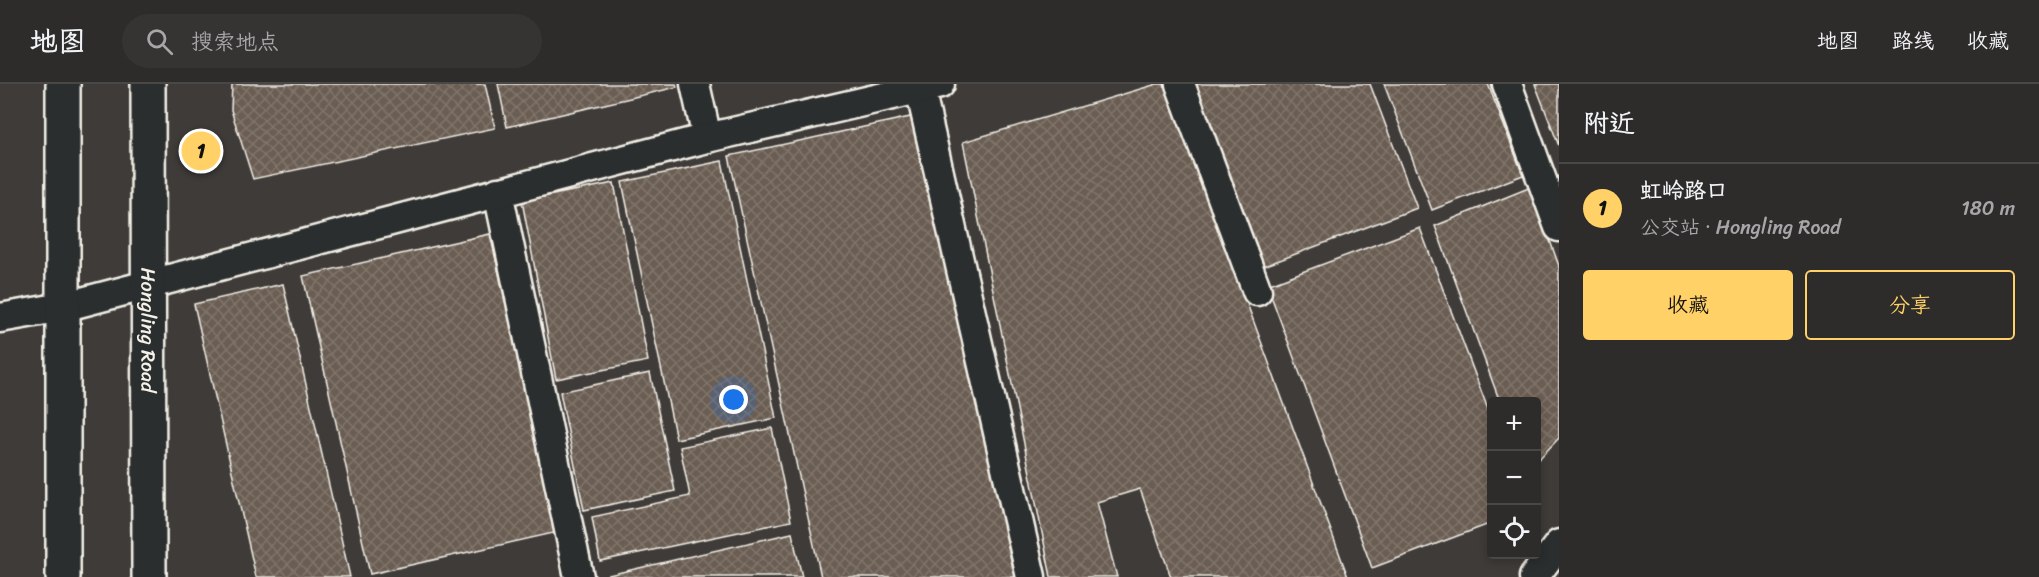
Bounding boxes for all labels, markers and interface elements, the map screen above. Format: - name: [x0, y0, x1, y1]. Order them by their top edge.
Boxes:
- search box: [122, 14, 542, 68]
- text: 地图: [30, 17, 86, 66]
- text: 搜索地点: [191, 22, 279, 61]
- text: 地图: [1817, 22, 1859, 60]
- text: 路线: [1892, 22, 1934, 60]
- text: 收藏: [1967, 22, 2009, 60]
- icon: search: [143, 25, 176, 58]
- text: 附近: [1583, 100, 1635, 146]
- pin: 1: [182, 128, 220, 174]
- text: 虹岭路口: [1640, 171, 1728, 210]
- text: 1: [1598, 191, 1607, 226]
- text: 180 m: [1961, 191, 2015, 226]
- text: 公交站 · Hongling Road: [1640, 210, 1841, 245]
- street label: Hongling Road: [131, 267, 166, 394]
- button: 收藏: [1583, 270, 1793, 340]
- button: 分享: [1805, 270, 2015, 340]
- your location: [719, 385, 748, 414]
- map controls: [1487, 397, 1541, 559]
- button: +: [1487, 397, 1541, 451]
- button: −: [1487, 451, 1541, 505]
- button: locate: [1487, 505, 1541, 559]

